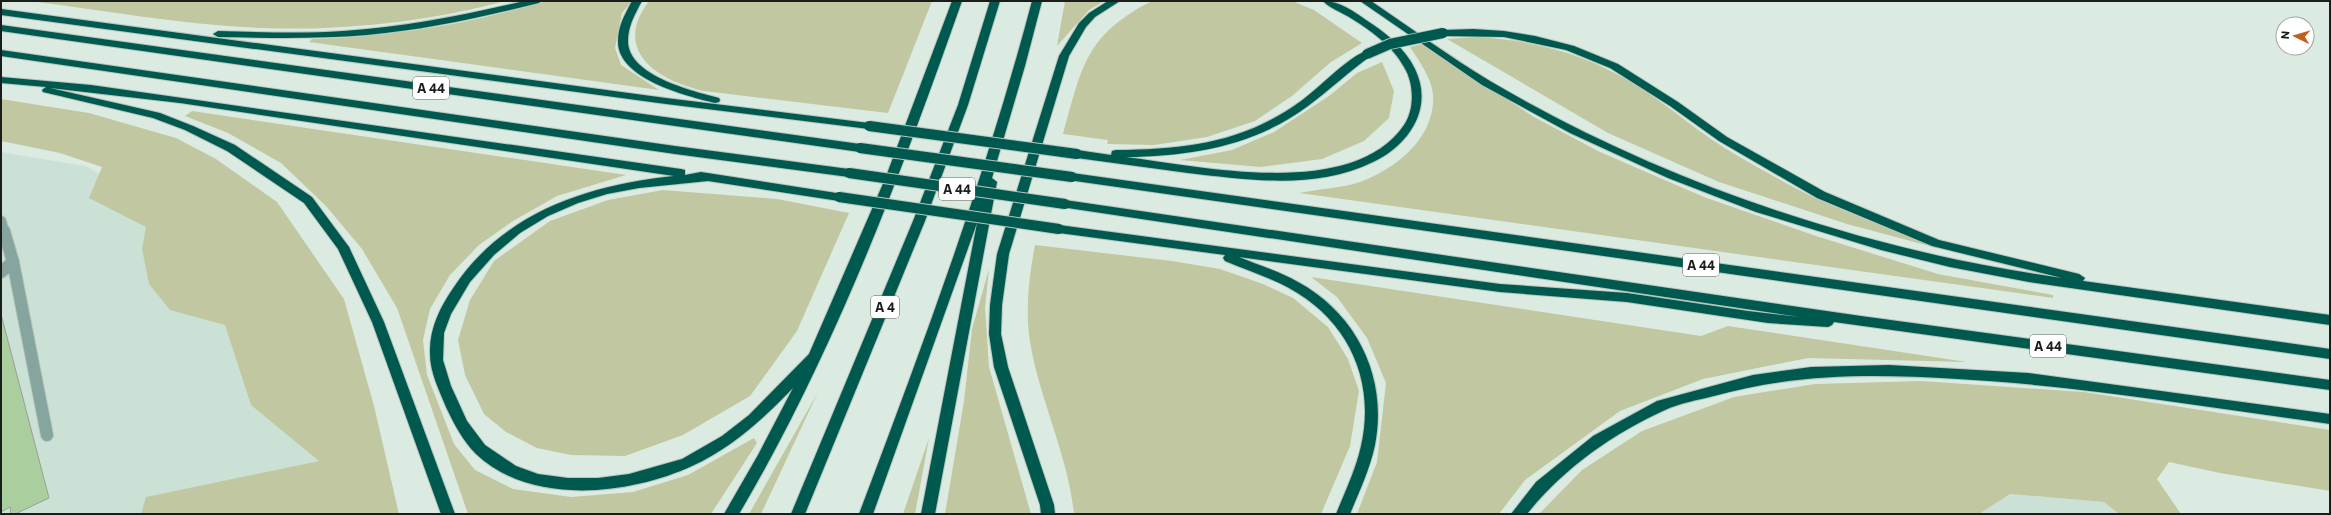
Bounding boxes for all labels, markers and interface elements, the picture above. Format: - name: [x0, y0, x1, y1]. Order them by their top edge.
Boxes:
- north arrow: [2275, 16, 2315, 56]
- text: N: [2278, 30, 2291, 40]
- road number: A 44: [413, 77, 449, 99]
- road number: A 44: [939, 178, 975, 200]
- road number: A 44: [1683, 254, 1719, 276]
- road number: A 4: [871, 296, 899, 318]
- road number: A 44: [2030, 335, 2066, 357]

